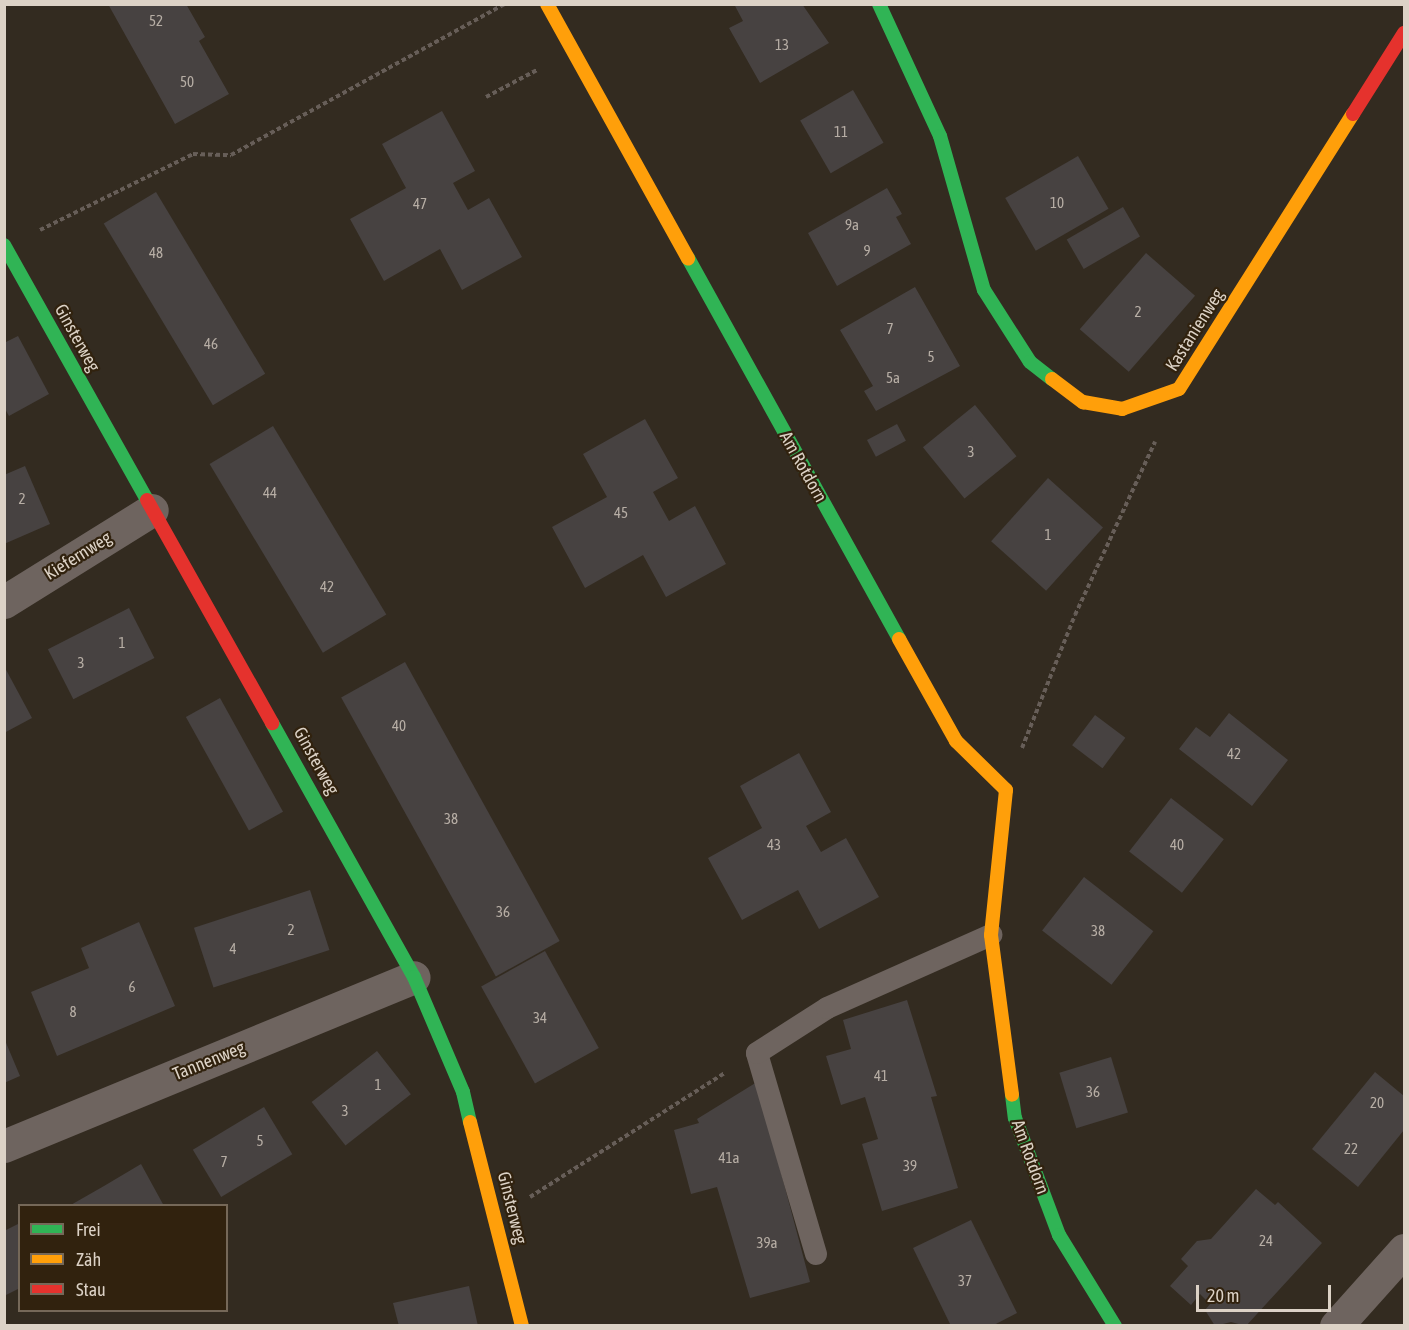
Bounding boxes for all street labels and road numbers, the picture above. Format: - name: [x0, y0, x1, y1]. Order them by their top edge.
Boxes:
- street label: Kastanienweg: [1161, 285, 1229, 375]
- street label: Ginsterweg: [50, 301, 104, 375]
- street label: Am Rotdorn: [775, 428, 831, 506]
- street label: Kiefernweg: [41, 527, 115, 585]
- street label: Ginsterweg: [289, 724, 343, 798]
- street label: Tannenweg: [170, 1037, 248, 1085]
- street label: Am Rotdorn: [1007, 1117, 1053, 1197]
- street label: Ginsterweg: [493, 1170, 531, 1246]

